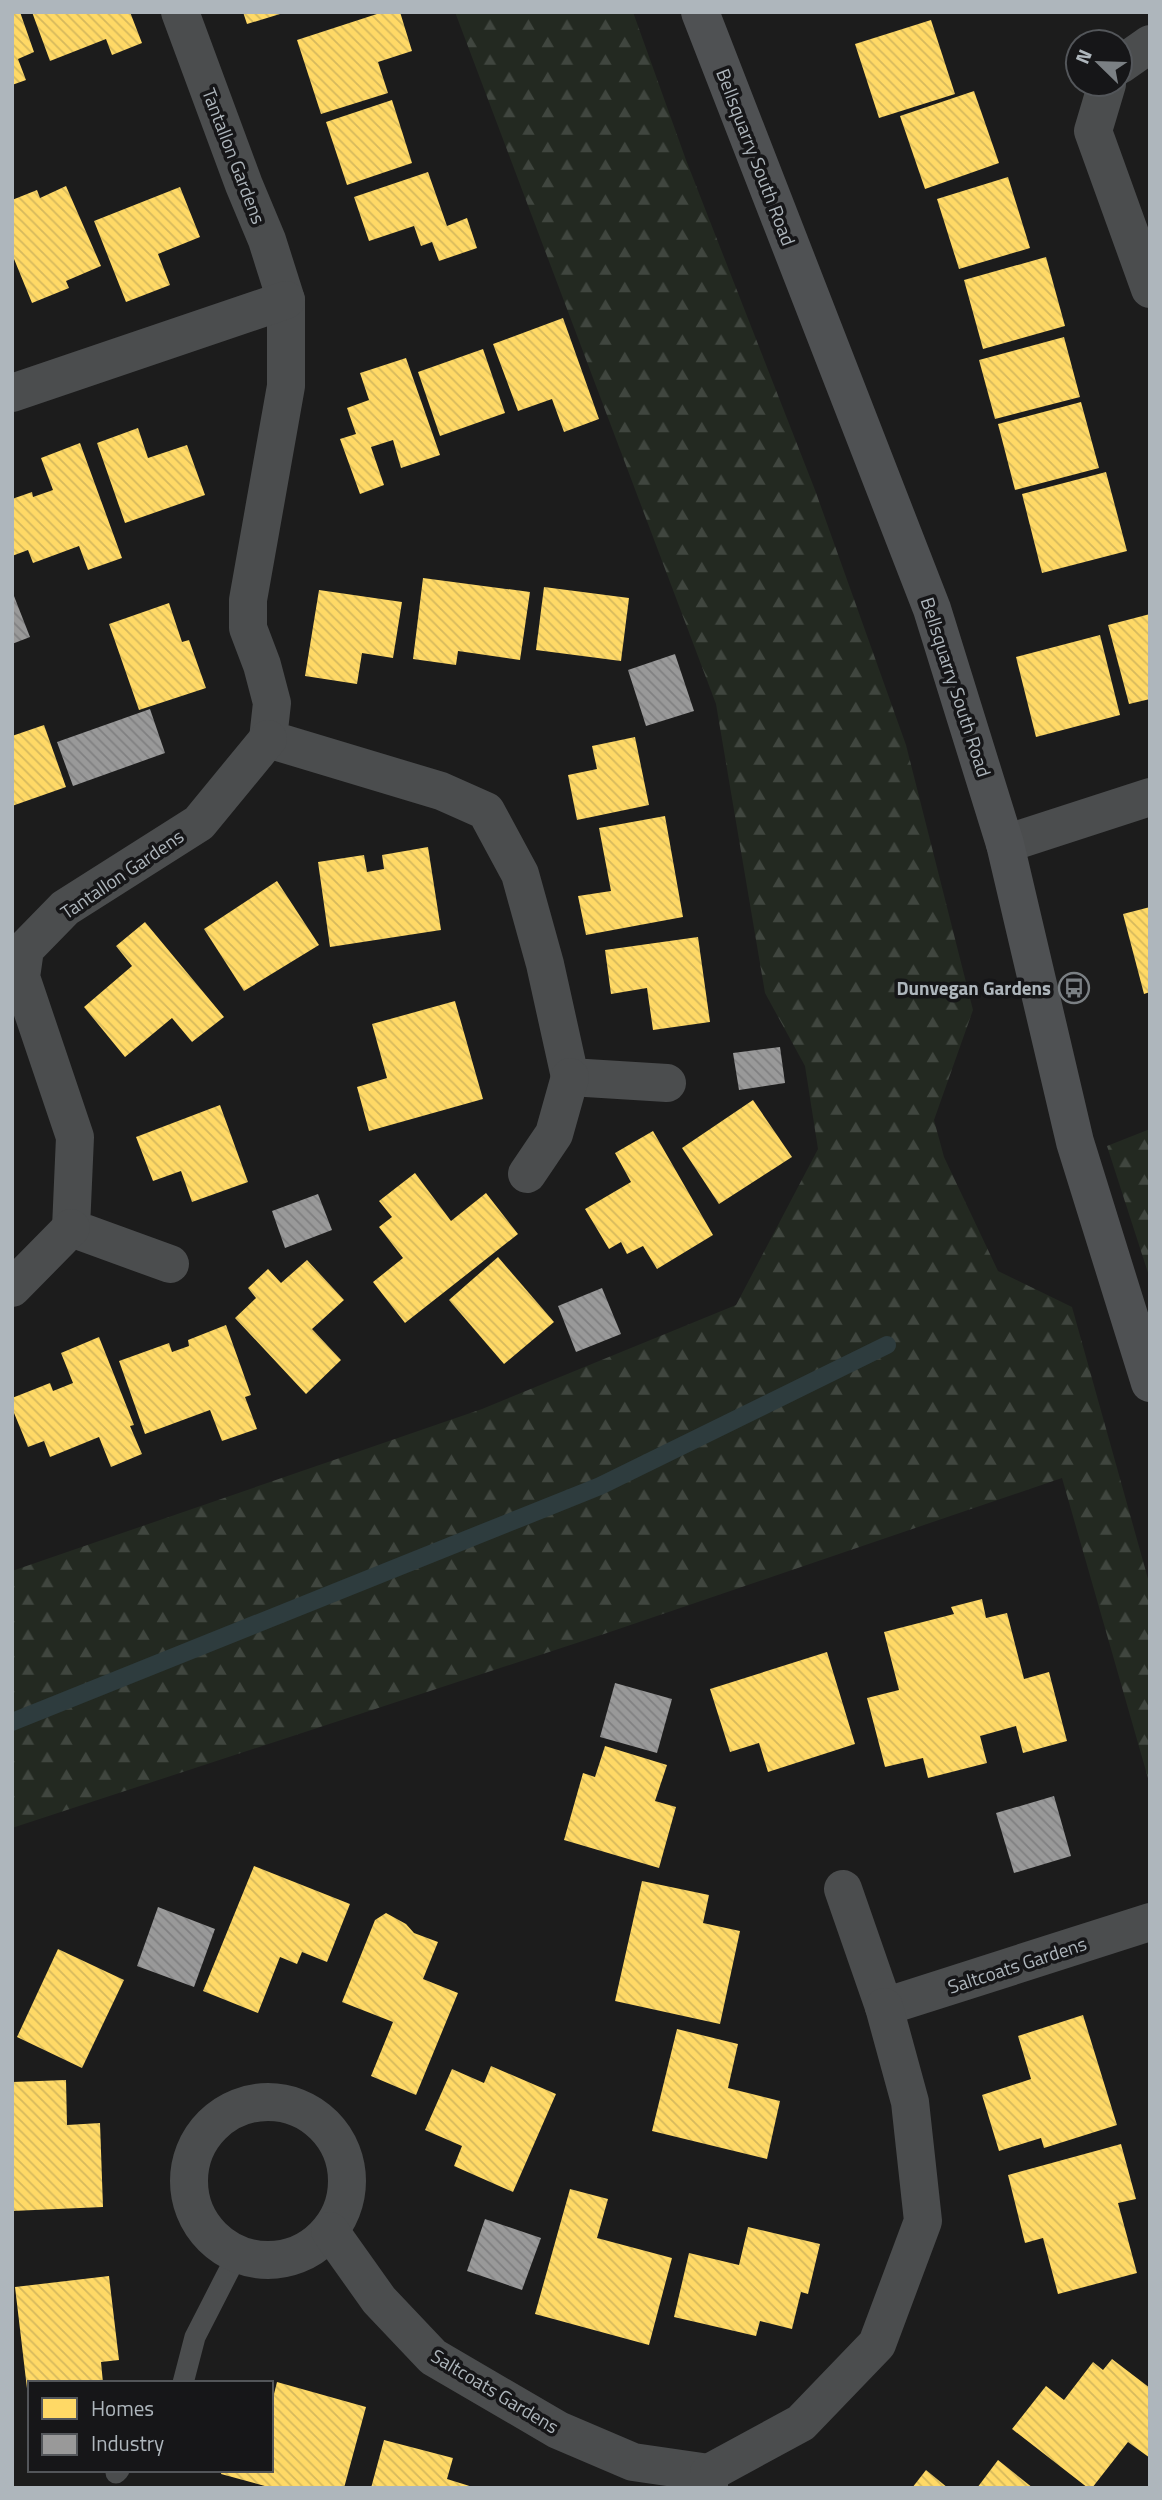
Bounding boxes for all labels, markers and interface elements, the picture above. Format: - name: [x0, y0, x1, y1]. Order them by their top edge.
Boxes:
- north arrow: [1064, 28, 1134, 98]
- text: N: [1067, 44, 1099, 68]
- street label: Bellsquarry South Road: [709, 64, 804, 250]
- street label: Tantallon Gardens: [195, 84, 274, 228]
- street label: Bellsquarry South Road: [914, 593, 999, 781]
- street label: Tantallon Gardens: [54, 821, 189, 926]
- bus stop icon: Dunvegan Gardens: [1057, 971, 1091, 1005]
- place label: Dunvegan Gardens: [896, 973, 1051, 1002]
- street label: Saltcoats Gardens: [944, 1928, 1090, 2001]
- street label: Saltcoats Gardens: [426, 2341, 565, 2440]
- legend: [28, 2381, 273, 2472]
- text: Homes: [91, 2392, 154, 2424]
- text: Industry: [91, 2427, 164, 2459]

